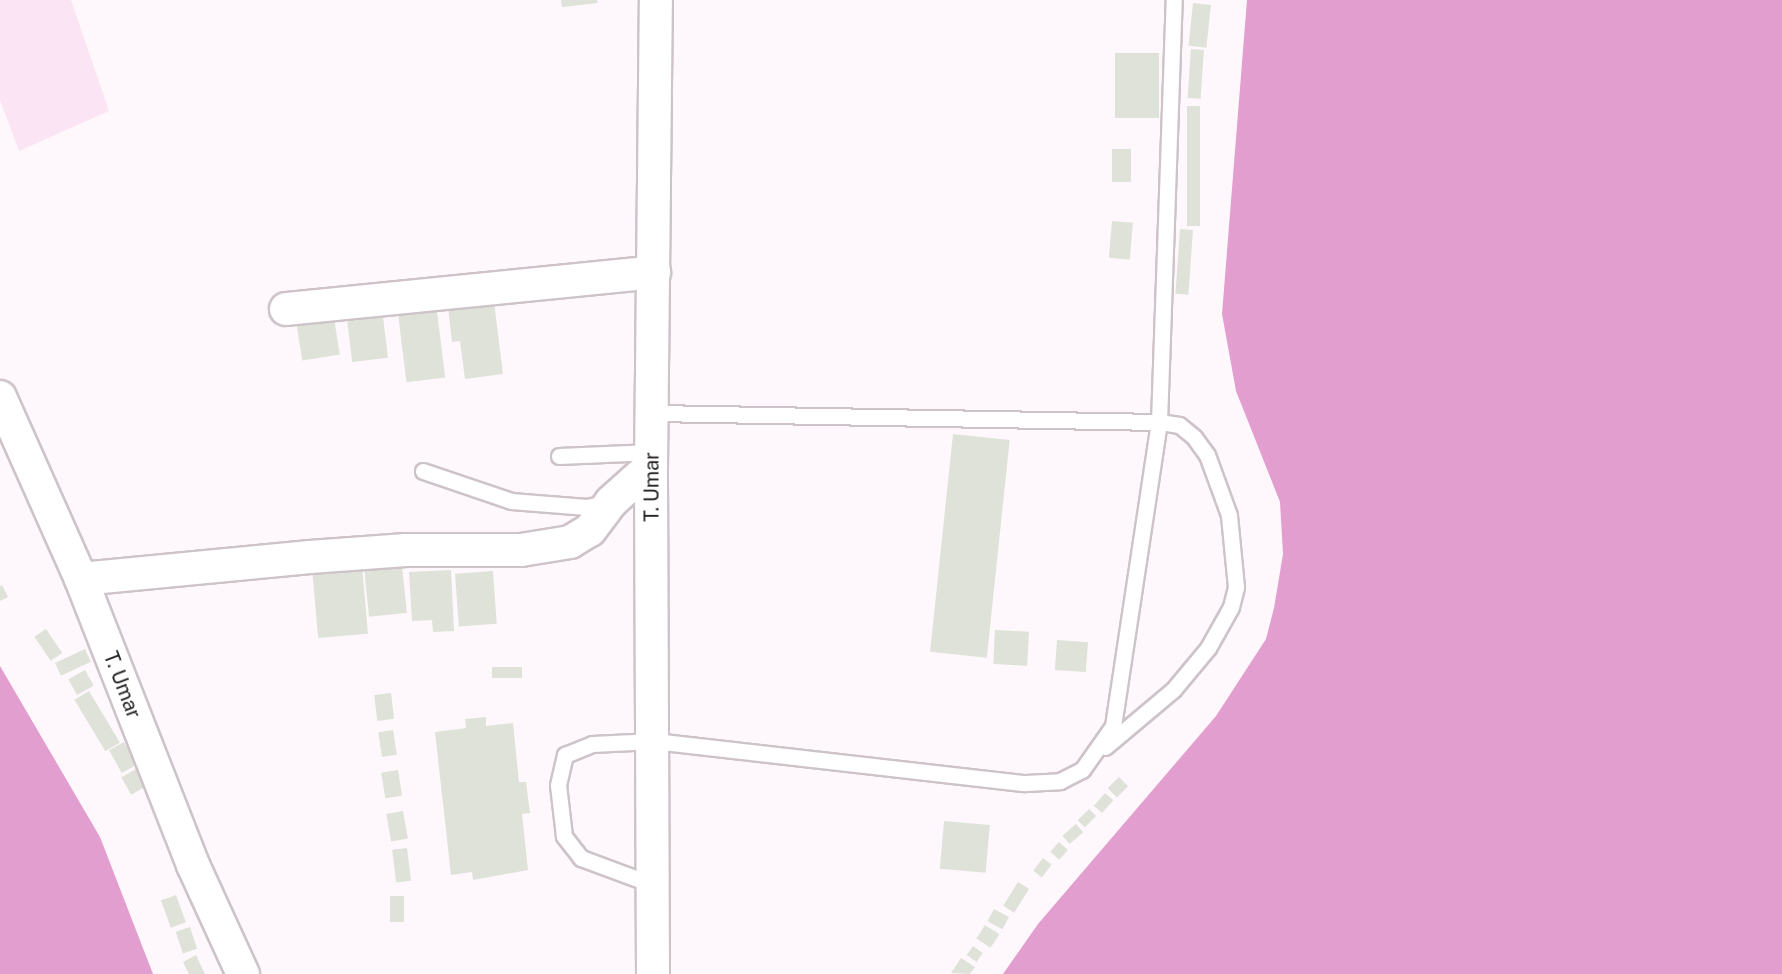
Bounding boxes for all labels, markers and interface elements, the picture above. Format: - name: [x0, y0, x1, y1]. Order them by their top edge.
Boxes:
- street label: T. Umar: [640, 452, 664, 522]
- street label: T. Umar: [98, 648, 146, 722]

